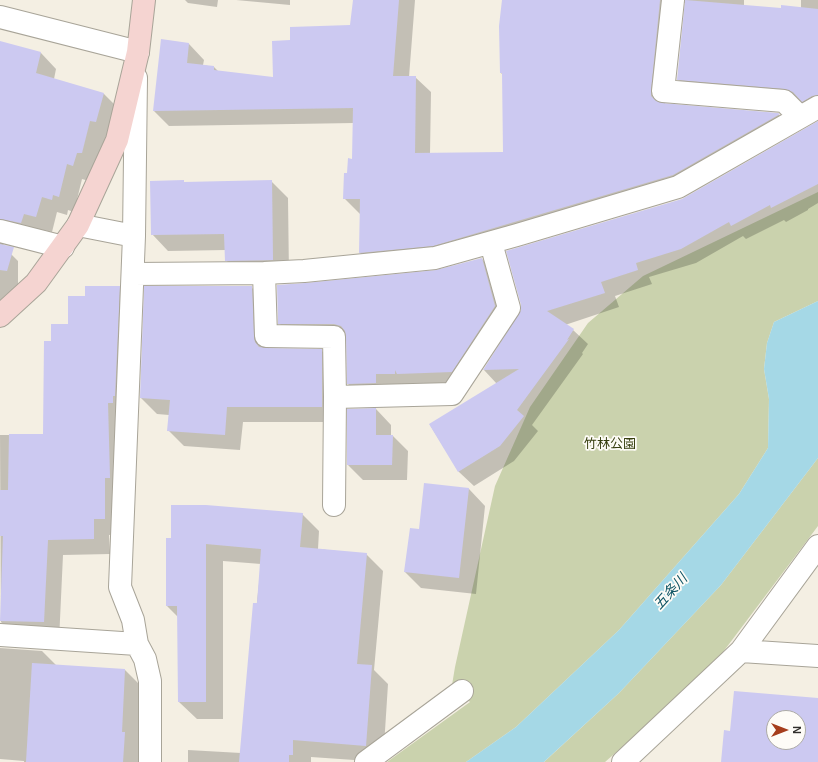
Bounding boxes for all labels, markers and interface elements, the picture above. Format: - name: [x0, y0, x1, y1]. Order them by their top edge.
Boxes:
- park label: 竹林公園: [584, 436, 636, 452]
- water label: 五条川: [651, 571, 691, 613]
- north arrow: [766, 710, 806, 750]
- text: N: [791, 726, 803, 734]

